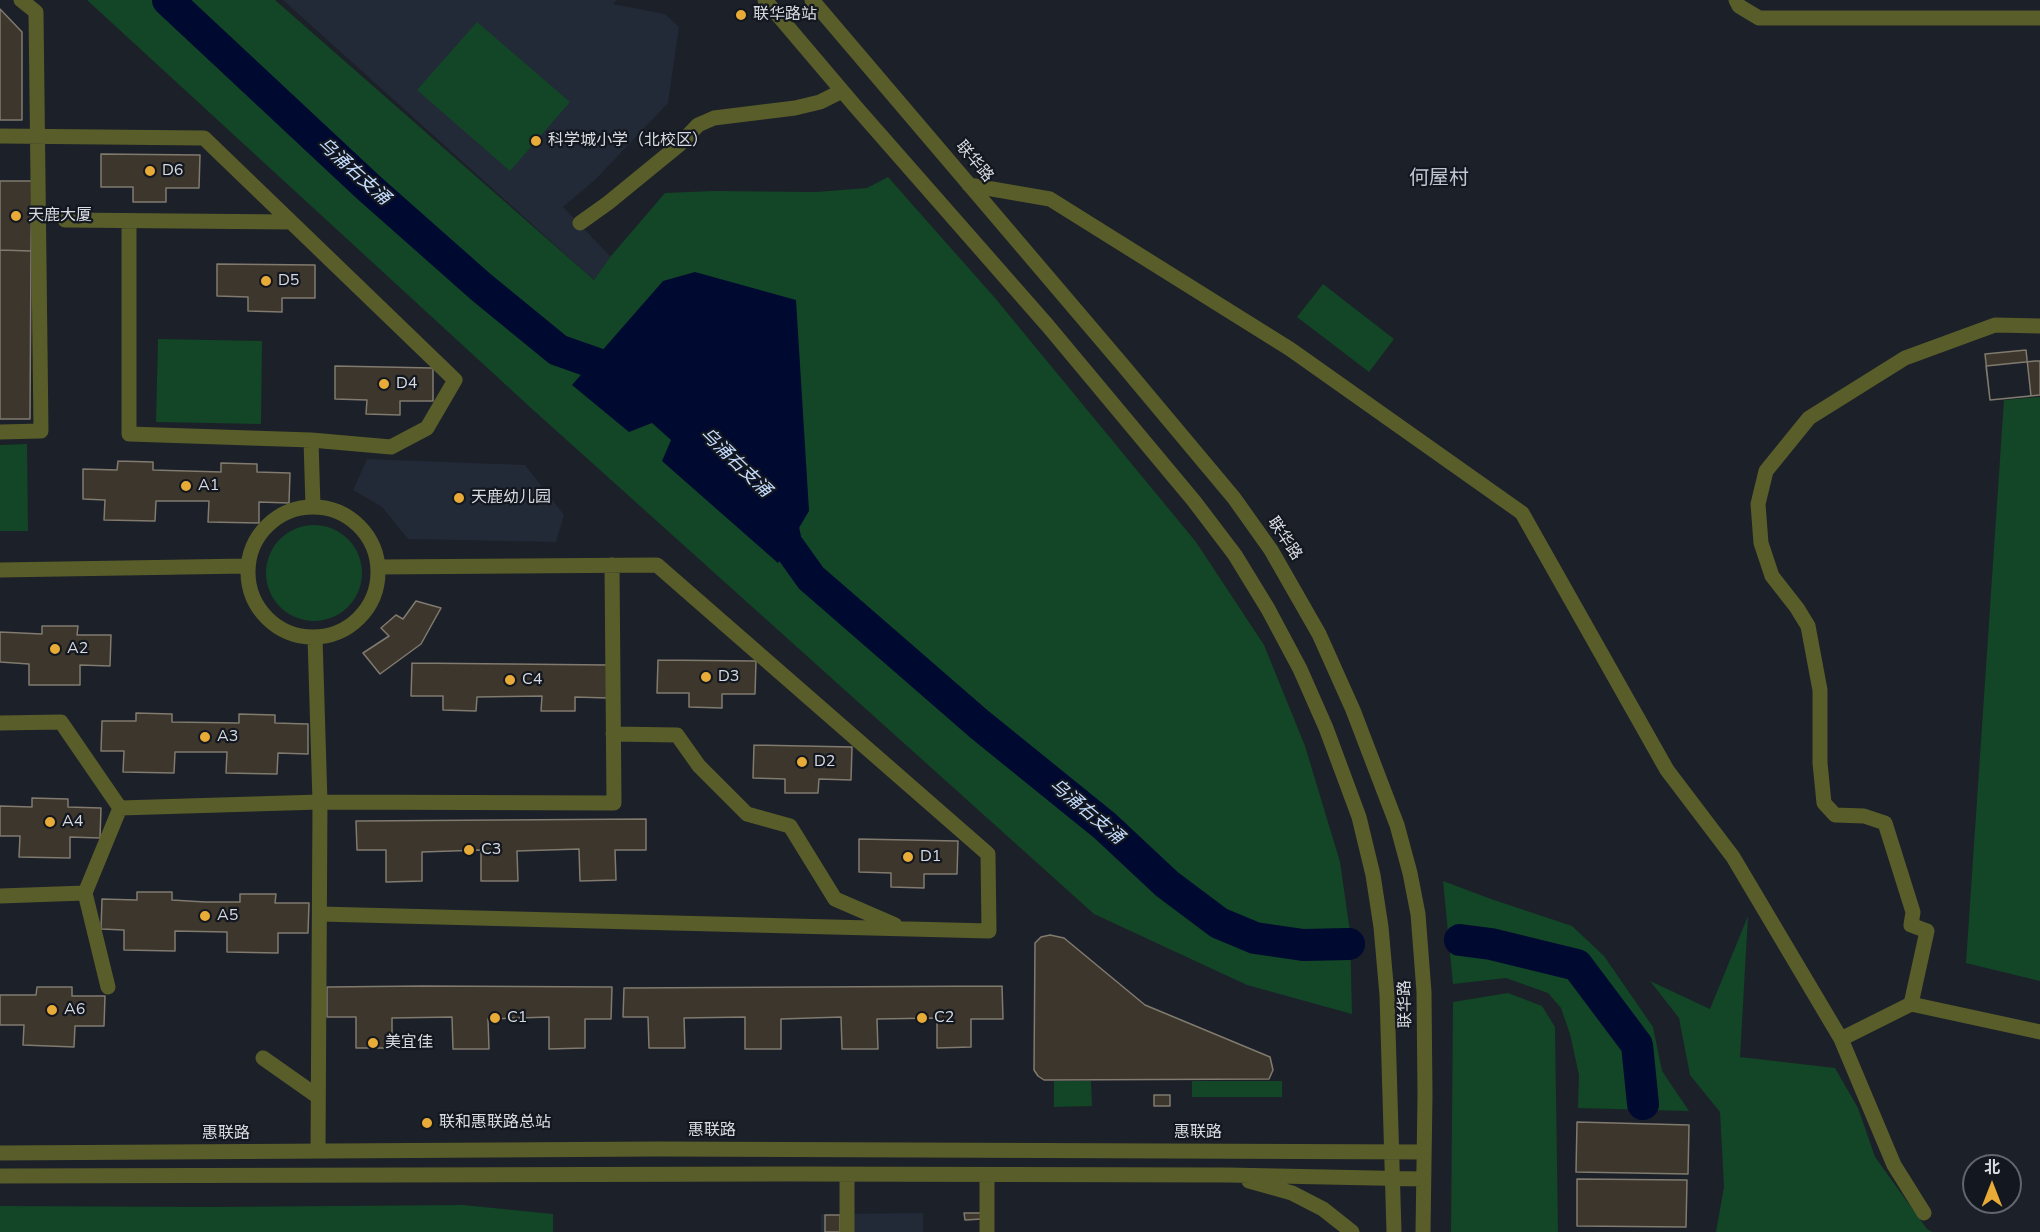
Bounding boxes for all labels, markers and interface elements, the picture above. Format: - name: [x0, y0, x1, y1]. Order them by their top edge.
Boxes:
- place label: 联华路站: [753, 5, 817, 25]
- marker: 联华路站: [734, 8, 748, 22]
- place label: 科学城小学（北校区）: [548, 131, 708, 151]
- water label: 乌涌右支涌: [312, 134, 394, 210]
- marker: 科学城小学（北校区）: [529, 134, 543, 148]
- street label: 联华路: [951, 137, 997, 187]
- place label: D6: [162, 161, 183, 181]
- marker: D6: [143, 164, 157, 178]
- district label: 何屋村: [1409, 167, 1469, 191]
- place label: 天鹿大厦: [28, 206, 92, 226]
- marker: 天鹿大厦: [9, 209, 23, 223]
- place label: D5: [278, 271, 299, 291]
- marker: D5: [259, 274, 273, 288]
- place label: D4: [396, 374, 417, 394]
- marker: D4: [377, 377, 391, 391]
- water label: 乌涌右支涌: [695, 424, 775, 502]
- place label: A1: [198, 476, 219, 496]
- marker: A1: [179, 479, 193, 493]
- place label: 天鹿幼儿园: [471, 488, 551, 508]
- marker: 天鹿幼儿园: [452, 491, 466, 505]
- street label: 联华路: [1263, 514, 1305, 564]
- place label: A2: [67, 639, 88, 659]
- marker: A2: [48, 642, 62, 656]
- place label: D3: [718, 667, 739, 687]
- place label: C4: [522, 670, 542, 690]
- marker: D3: [699, 670, 713, 684]
- marker: C4: [503, 673, 517, 687]
- place label: A3: [217, 727, 238, 747]
- marker: A3: [198, 730, 212, 744]
- place label: D2: [814, 752, 835, 772]
- marker: D2: [795, 755, 809, 769]
- water label: 乌涌右支涌: [1045, 775, 1127, 849]
- place label: A4: [62, 812, 83, 832]
- marker: A4: [43, 815, 57, 829]
- place label: C3: [481, 840, 501, 860]
- marker: C3: [462, 843, 476, 857]
- place label: D1: [920, 847, 941, 867]
- marker: D1: [901, 850, 915, 864]
- place label: A5: [217, 906, 238, 926]
- marker: A5: [198, 909, 212, 923]
- street label: 联华路: [1396, 980, 1416, 1028]
- place label: A6: [64, 1000, 85, 1020]
- marker: A6: [45, 1003, 59, 1017]
- place label: C1: [507, 1008, 527, 1028]
- place label: C2: [934, 1008, 954, 1028]
- marker: C1: [488, 1011, 502, 1025]
- marker: C2: [915, 1011, 929, 1025]
- place label: 美宜佳: [385, 1033, 433, 1053]
- marker: 美宜佳: [366, 1036, 380, 1050]
- place label: 联和惠联路总站: [439, 1113, 551, 1133]
- marker: 联和惠联路总站: [420, 1116, 434, 1130]
- street label: 惠联路: [688, 1121, 736, 1141]
- street label: 惠联路: [1174, 1123, 1222, 1143]
- street label: 惠联路: [202, 1124, 250, 1144]
- north arrow: [1962, 1154, 2022, 1214]
- text: 北: [1984, 1157, 2000, 1179]

